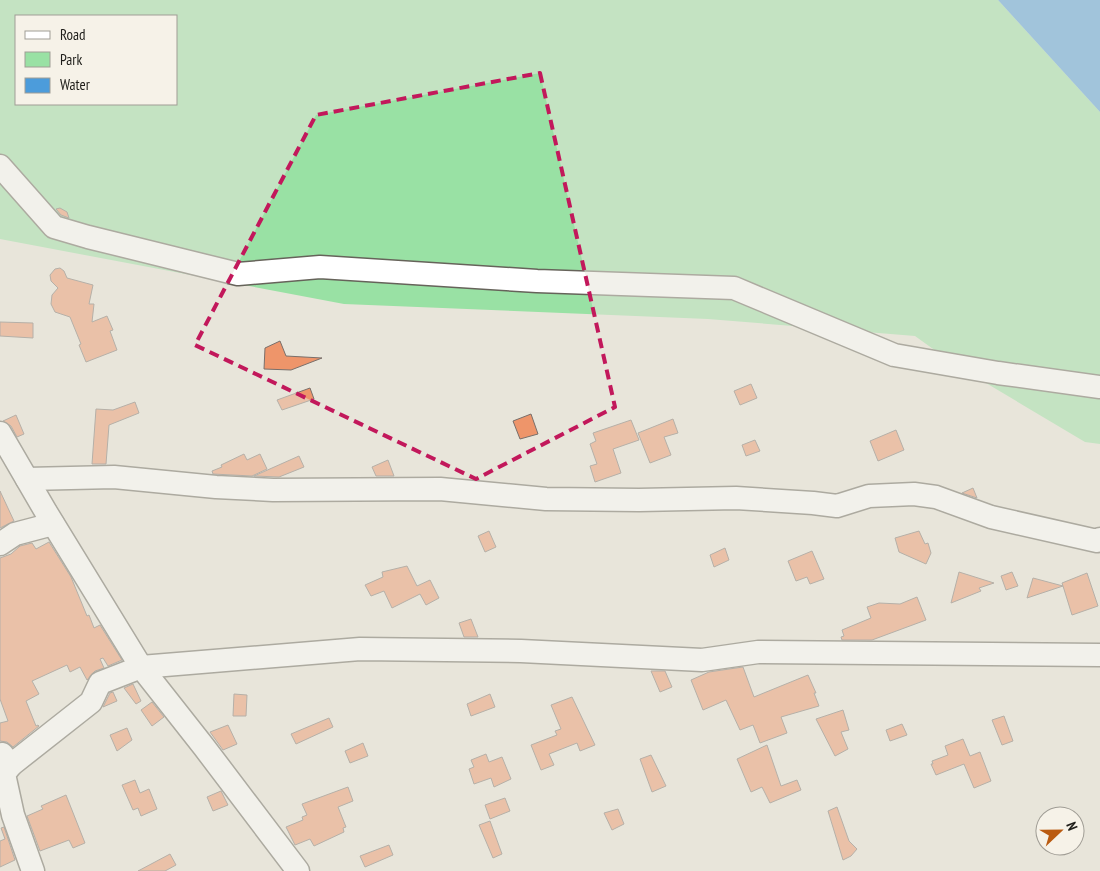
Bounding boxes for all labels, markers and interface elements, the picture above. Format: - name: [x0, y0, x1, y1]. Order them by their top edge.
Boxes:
- legend: [15, 15, 178, 105]
- text: Road: [60, 25, 86, 44]
- text: Park: [60, 50, 82, 69]
- text: Water: [60, 75, 91, 94]
- north arrow: [1035, 806, 1085, 856]
- text: N: [1062, 819, 1082, 833]

